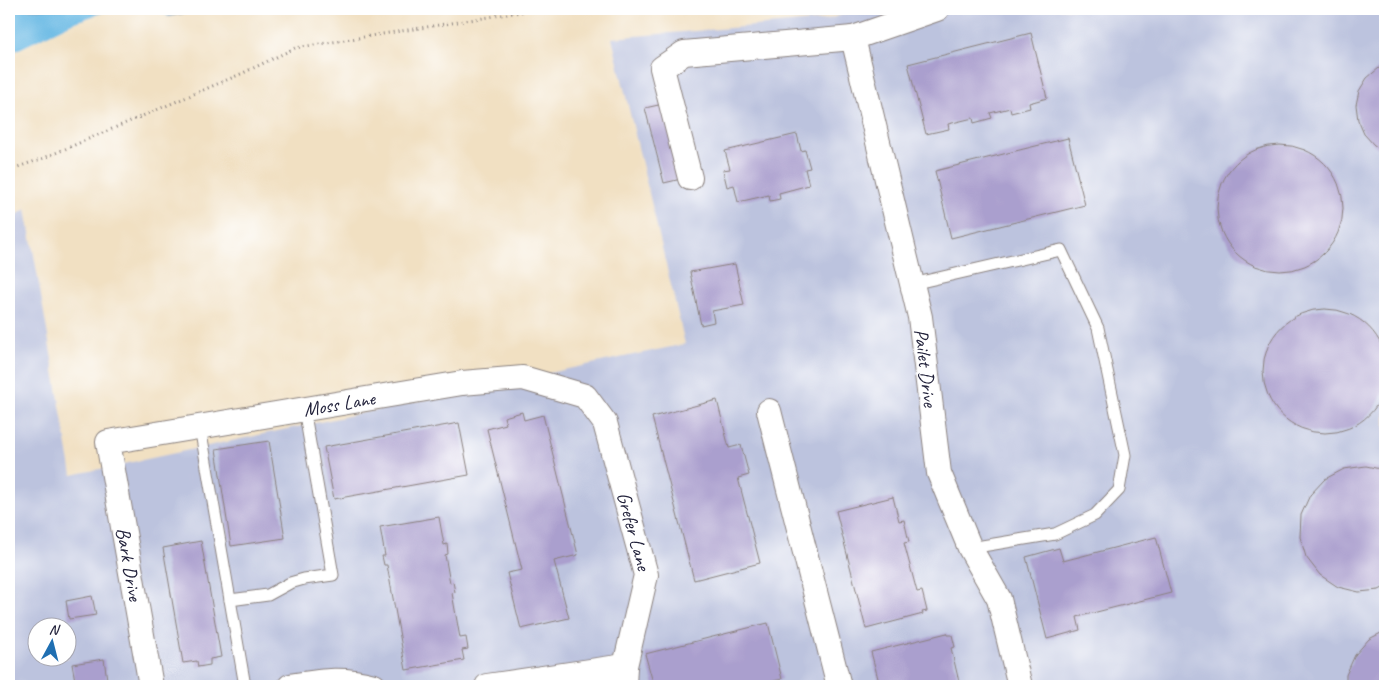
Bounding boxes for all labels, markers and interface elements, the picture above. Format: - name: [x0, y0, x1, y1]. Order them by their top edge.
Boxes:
- street label: Pailet Drive: [909, 327, 943, 410]
- street label: Moss Lane: [301, 385, 378, 422]
- street label: Grefer Lane: [612, 489, 657, 574]
- street label: Bark Drive: [110, 525, 148, 604]
- north arrow: [28, 618, 78, 668]
- text: N: [48, 621, 61, 639]

